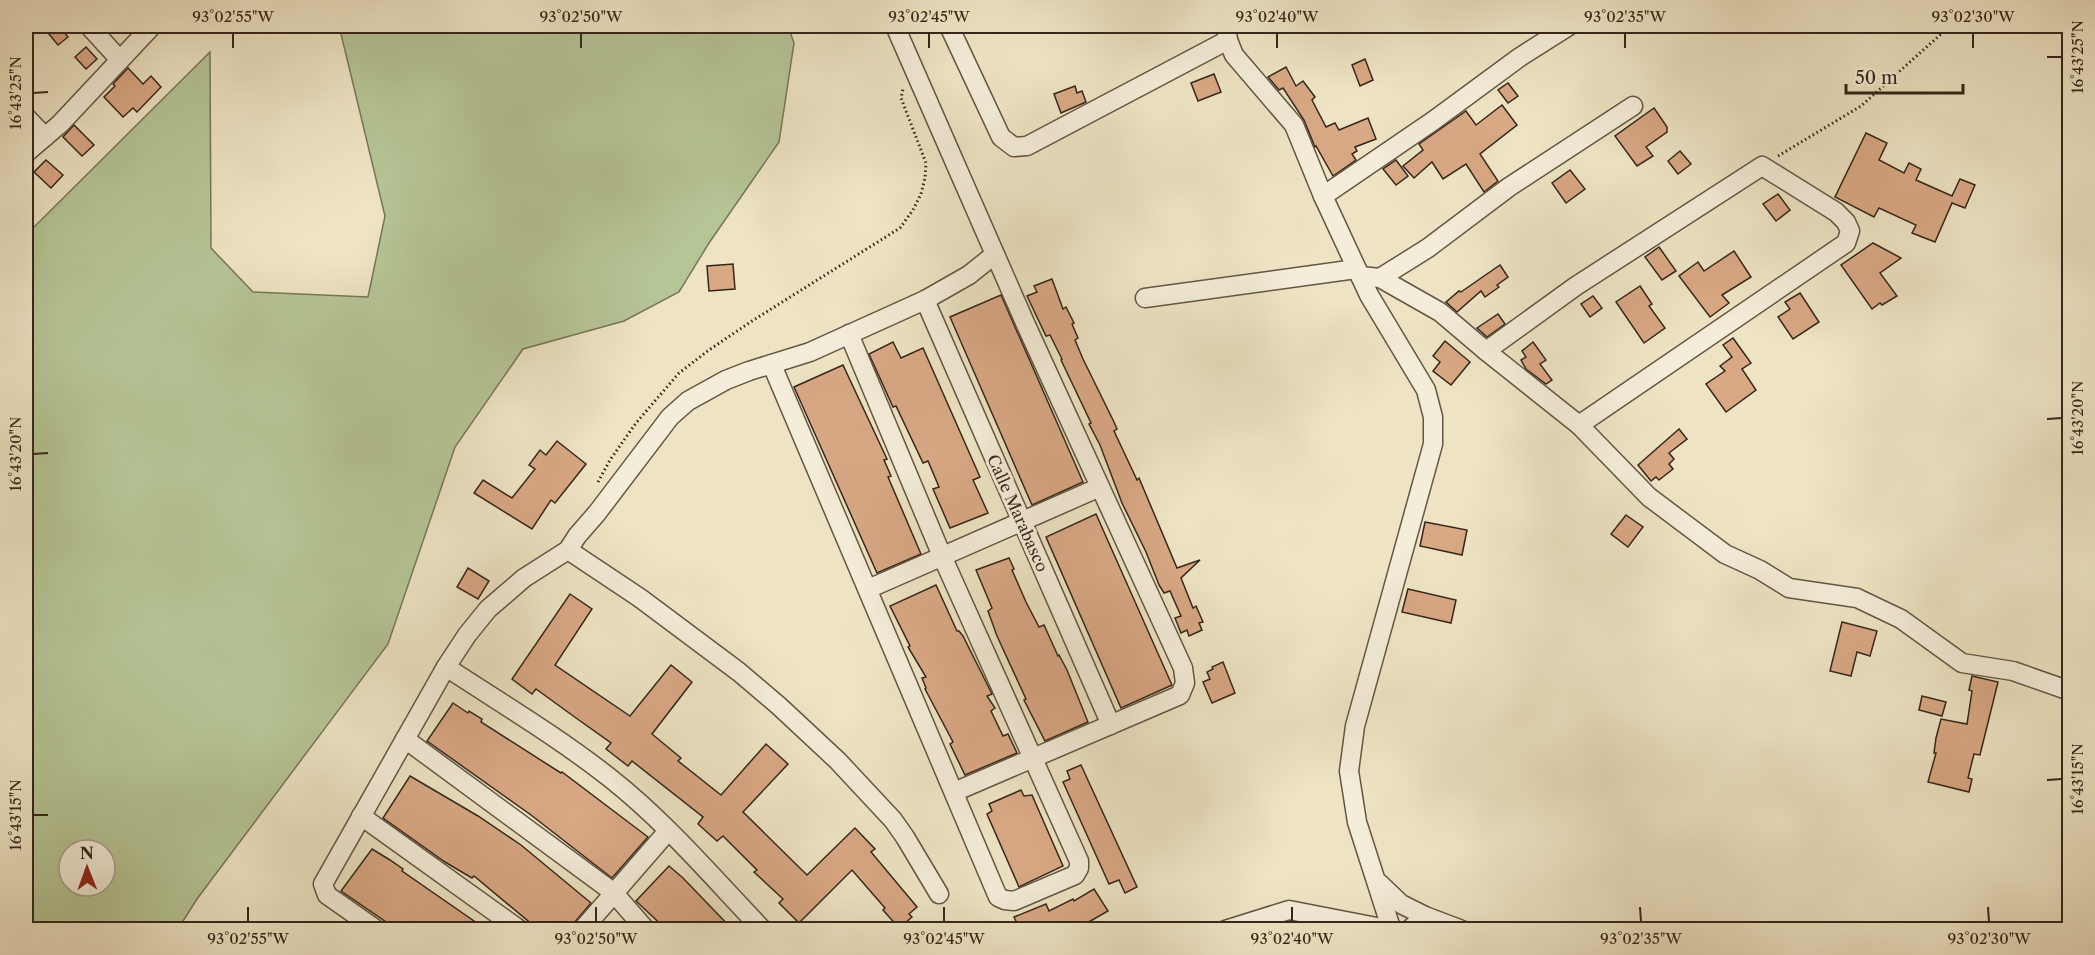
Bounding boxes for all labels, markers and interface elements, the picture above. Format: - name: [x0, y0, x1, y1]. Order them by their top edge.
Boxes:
- text: 93°02'55"W: [192, 7, 274, 26]
- text: 93°02'50"W: [540, 7, 623, 26]
- text: 93°02'45"W: [888, 7, 970, 26]
- text: 93°02'40"W: [1236, 7, 1319, 26]
- text: 93°02'35"W: [1584, 7, 1666, 26]
- text: 93°02'30"W: [1931, 7, 2015, 26]
- text: 16°43'25"N: [2068, 20, 2087, 94]
- text: 16°43'25"N: [6, 56, 25, 130]
- scale bar: [1846, 57, 1963, 95]
- text: 50 m: [1855, 67, 1898, 89]
- text: 16°43'20"N: [2068, 381, 2087, 455]
- text: 16°43'20"N: [6, 417, 25, 491]
- street label: Calle Marabasco: [983, 451, 1053, 575]
- text: 16°43'15"N: [2068, 743, 2087, 815]
- text: 16°43'15"N: [6, 779, 25, 851]
- north arrow: [57, 838, 117, 898]
- text: N: [80, 843, 94, 863]
- text: 93°02'55"W: [207, 929, 289, 948]
- text: 93°02'50"W: [555, 929, 638, 948]
- text: 93°02'45"W: [903, 929, 985, 948]
- text: 93°02'40"W: [1251, 929, 1334, 948]
- text: 93°02'35"W: [1600, 929, 1682, 948]
- text: 93°02'30"W: [1947, 929, 2031, 948]

